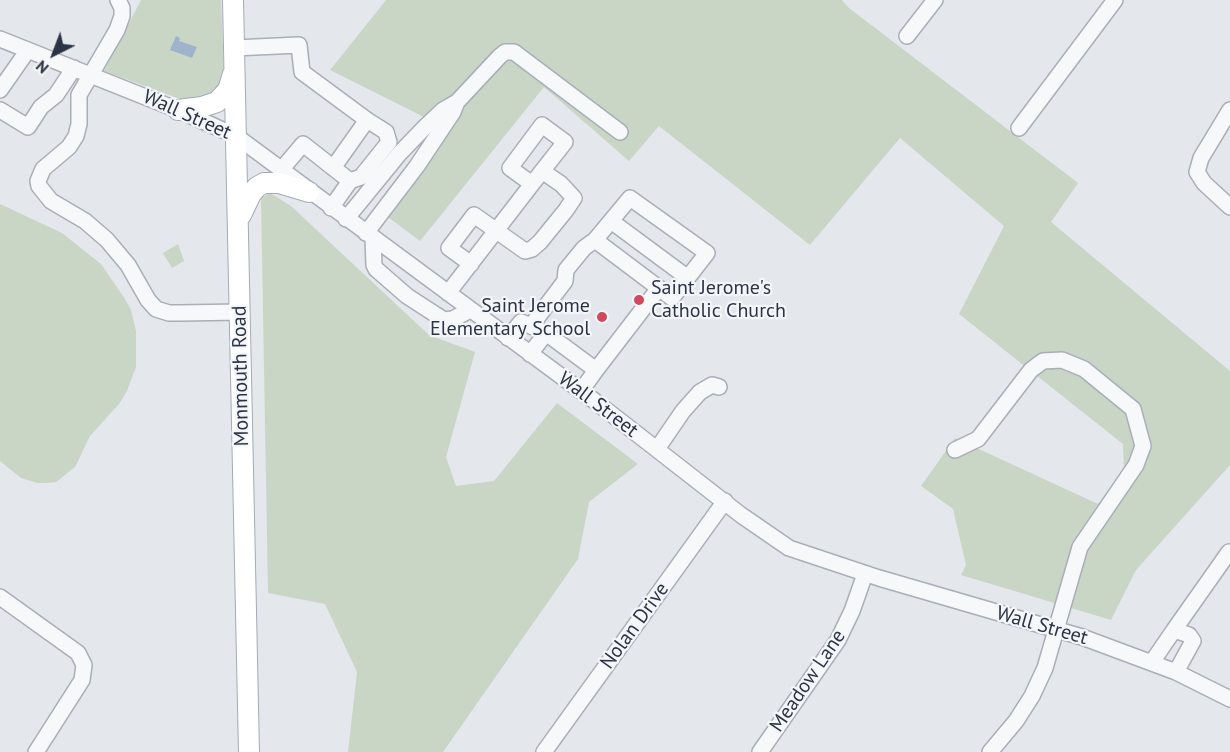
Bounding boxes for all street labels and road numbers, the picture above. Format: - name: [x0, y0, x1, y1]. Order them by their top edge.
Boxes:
- street label: Wall Street: [139, 85, 235, 145]
- street label: Monmouth Road: [228, 305, 254, 447]
- street label: Wall Street: [553, 367, 643, 443]
- street label: Nolan Drive: [596, 578, 674, 674]
- street label: Wall Street: [994, 602, 1090, 650]
- street label: Meadow Lane: [765, 625, 851, 737]

